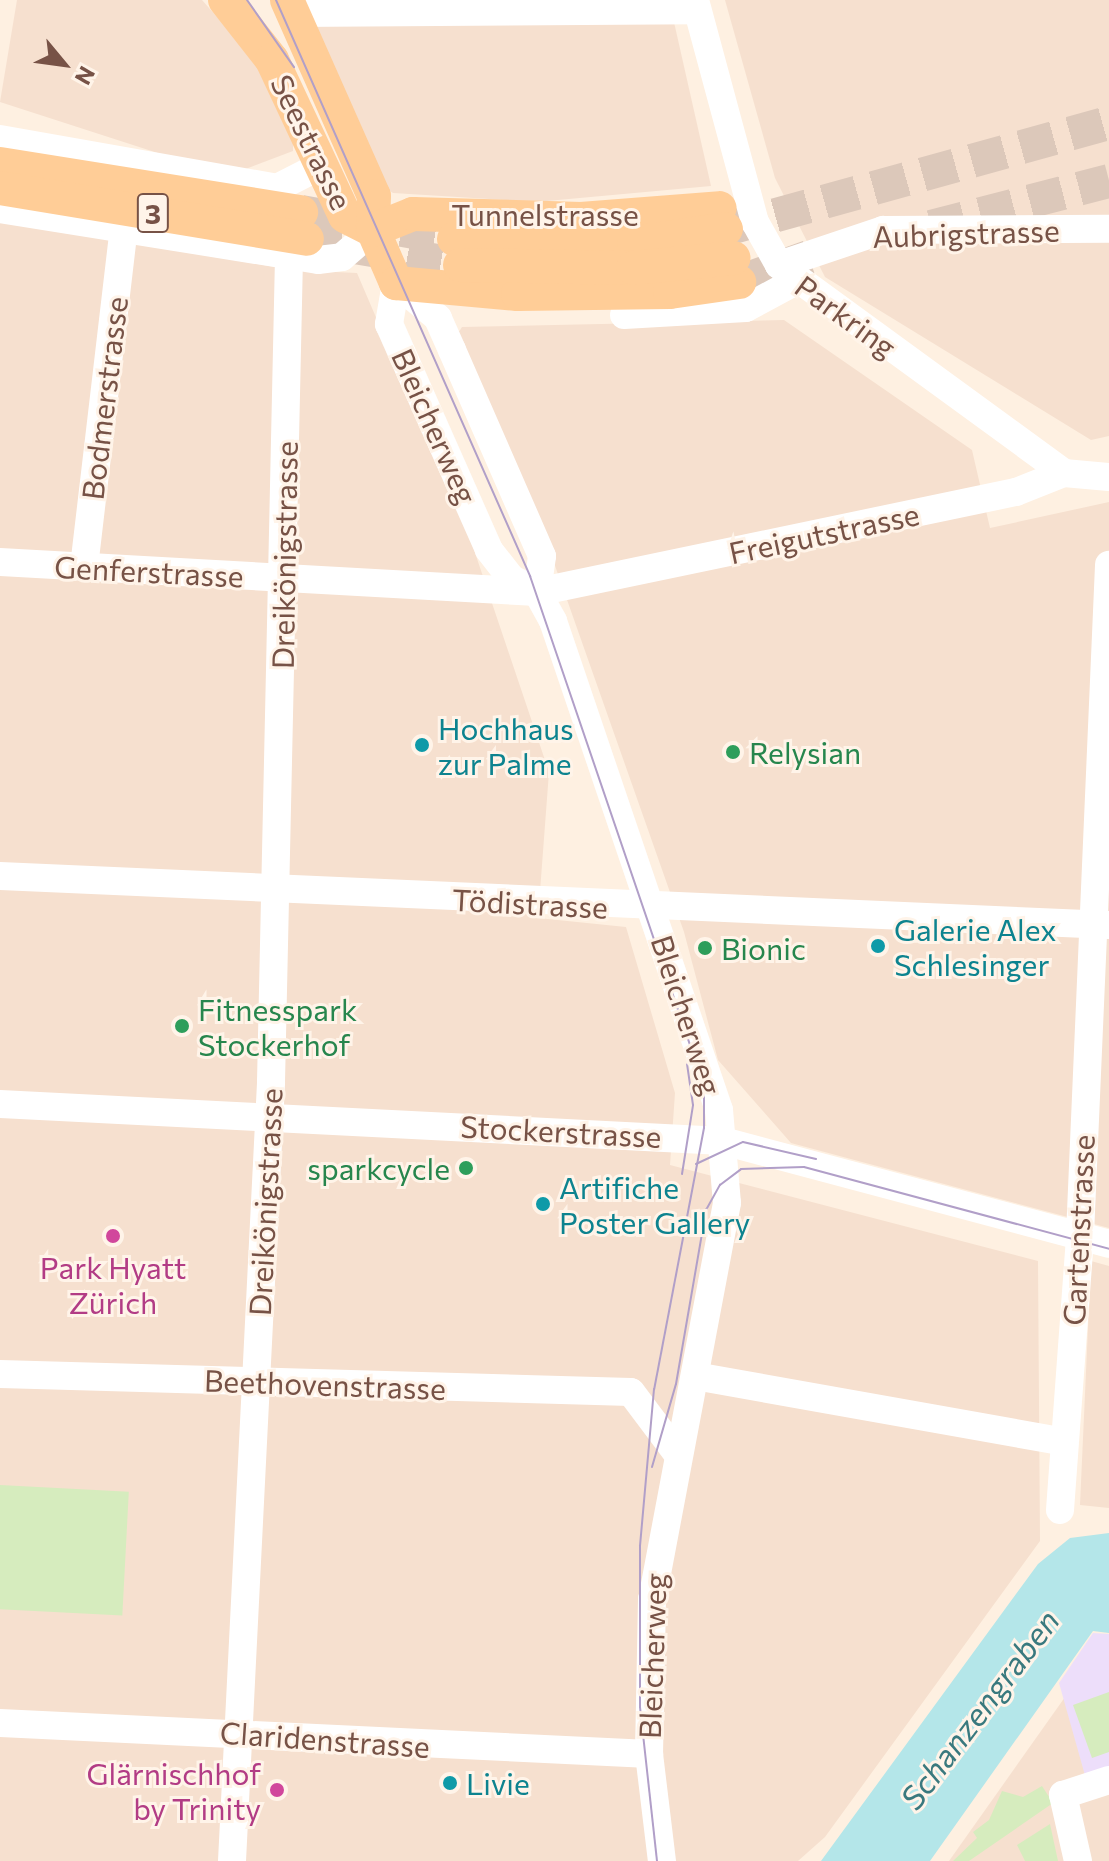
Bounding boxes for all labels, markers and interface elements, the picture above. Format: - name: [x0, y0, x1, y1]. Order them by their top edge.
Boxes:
- north arrow: [24, 24, 104, 104]
- text: N: [70, 62, 101, 90]
- street label: Seestrasse: [264, 69, 360, 215]
- road number: 3: [135, 189, 171, 237]
- street label: Tunnelstrasse: [451, 196, 639, 232]
- street label: Aubrigstrasse: [872, 212, 1060, 254]
- street label: Parkring: [789, 267, 903, 365]
- street label: Bodmerstrasse: [74, 294, 134, 502]
- street label: Bleicherweg: [385, 343, 485, 509]
- street label: Dreikönigstrasse: [264, 441, 304, 669]
- street label: Freigutstrasse: [726, 495, 922, 571]
- street label: Genferstrasse: [53, 548, 245, 594]
- place label: Hochhaus zur Palme: [438, 710, 574, 780]
- place label: Relysian: [749, 734, 861, 770]
- marker: Hochhaus zur Palme: [413, 736, 431, 754]
- marker: Relysian: [724, 743, 742, 761]
- street label: Tödistrasse: [451, 881, 609, 925]
- place label: Galerie Alex Schlesinger: [894, 911, 1056, 982]
- place label: Bionic: [721, 930, 806, 966]
- street label: Bleicherweg: [644, 931, 730, 1099]
- marker: Galerie Alex Schlesinger: [869, 937, 887, 955]
- marker: Bionic: [696, 939, 714, 957]
- place label: Fitnesspark Stockerhof: [198, 991, 357, 1062]
- marker: Fitnesspark Stockerhof: [173, 1017, 191, 1035]
- street label: Dreikönigstrasse: [241, 1087, 289, 1317]
- street label: Stockerstrasse: [460, 1108, 662, 1154]
- street label: Gartenstrasse: [1055, 1134, 1101, 1326]
- place label: sparkcycle: [307, 1150, 450, 1186]
- marker: sparkcycle: [457, 1159, 475, 1177]
- place label: Artifiche Poster Gallery: [559, 1169, 750, 1240]
- marker: Artifiche Poster Gallery: [534, 1195, 552, 1213]
- marker: Park Hyatt Zürich: [104, 1227, 122, 1245]
- place label: Park Hyatt Zürich: [40, 1249, 186, 1320]
- street label: Beethovenstrasse: [204, 1362, 446, 1406]
- street label: Bleicherweg: [631, 1572, 673, 1740]
- water label: Schanzengraben: [892, 1602, 1066, 1816]
- street label: Claridenstrasse: [219, 1714, 431, 1764]
- place label: Glärnischhof by Trinity: [87, 1755, 261, 1826]
- place label: Livie: [466, 1765, 530, 1801]
- marker: Livie: [441, 1774, 459, 1792]
- marker: Glärnischhof by Trinity: [268, 1781, 286, 1799]

